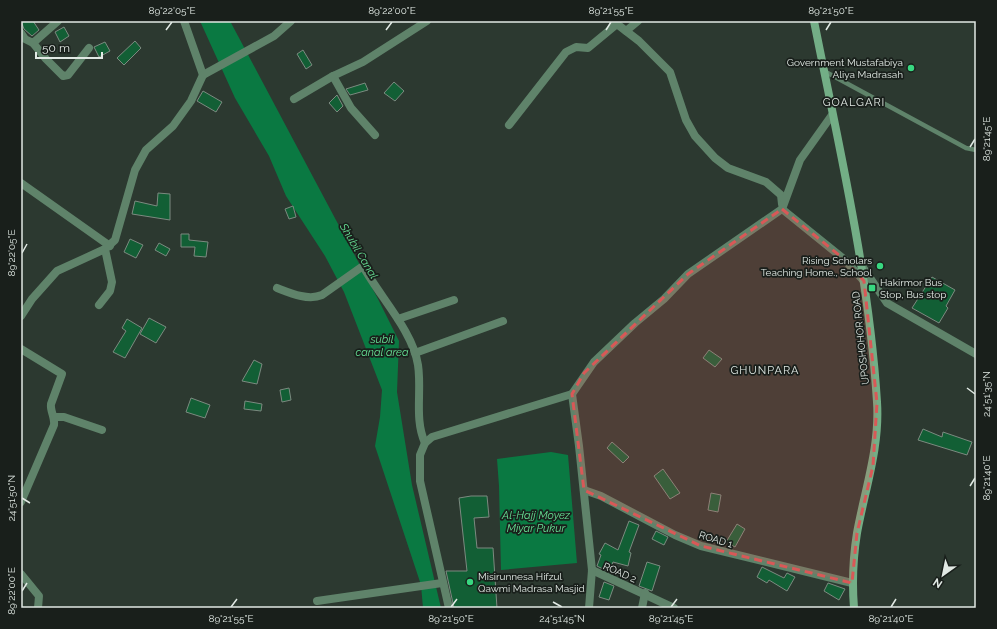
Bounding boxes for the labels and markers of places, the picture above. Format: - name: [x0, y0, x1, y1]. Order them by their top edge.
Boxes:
- place label: Government Mustafabiya Aliya Madrasah: [787, 57, 903, 80]
- marker: Government Mustafabiya Aliya Madrasah: [906, 63, 916, 73]
- place label: Rising Scholars Teaching Home., School: [761, 255, 872, 278]
- marker: Rising Scholars Teaching Home., School: [875, 261, 885, 271]
- place label: Hakirmor Bus Stop, Bus stop: [880, 277, 946, 300]
- marker: Hakirmor Bus Stop, Bus stop: [867, 283, 877, 293]
- place label: Misirunnesa Hifzul Qawmi Madrasa Masjid: [478, 571, 585, 594]
- marker: Misirunnesa Hifzul Qawmi Madrasa Masjid: [465, 577, 475, 587]

